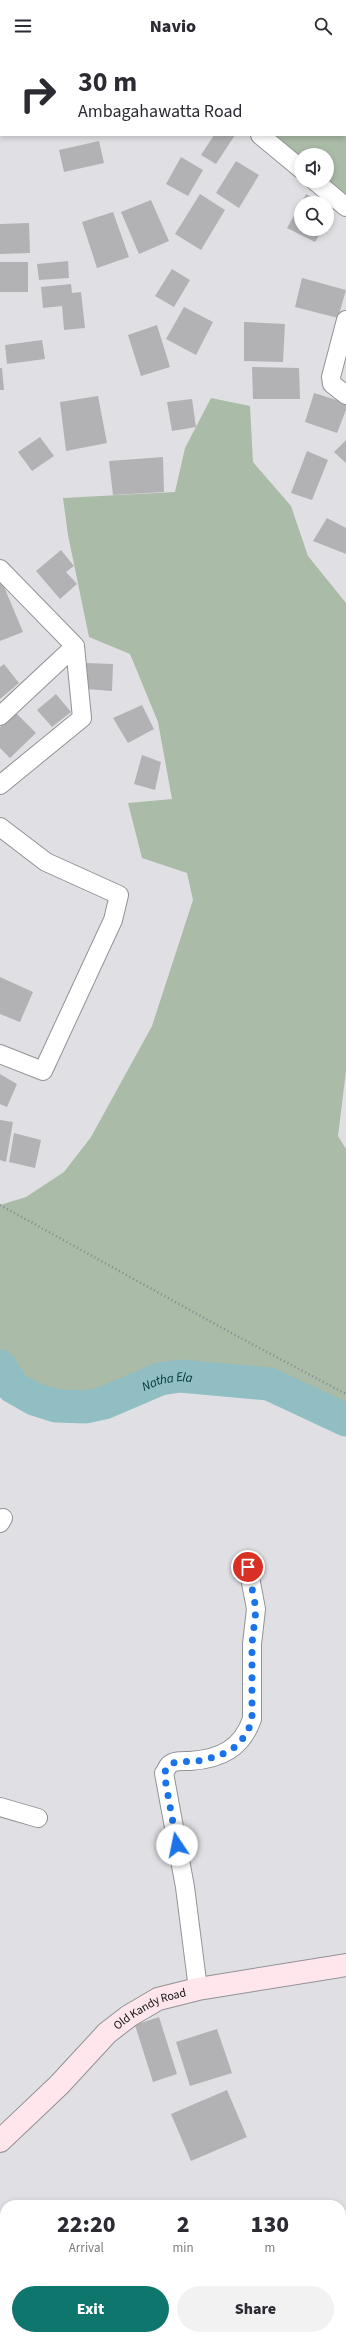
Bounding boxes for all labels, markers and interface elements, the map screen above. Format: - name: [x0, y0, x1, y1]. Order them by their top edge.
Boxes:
- text: Navio: [150, 14, 196, 39]
- icon: menu: [12, 15, 34, 37]
- icon: search: [312, 15, 334, 37]
- text: 30 m: [78, 62, 137, 102]
- icon: right: [12, 68, 64, 120]
- text: Ambagahawatta Road: [78, 99, 243, 124]
- map controls: [294, 148, 334, 236]
- button: sound: [294, 148, 334, 188]
- button: search: [294, 196, 334, 236]
- water label: Natha Ela: [139, 1368, 193, 1396]
- pin: [231, 1550, 265, 1584]
- icon: arrive: [237, 1556, 259, 1578]
- position arrow: [156, 1824, 198, 1866]
- street label: Old Kandy Road: [110, 1984, 188, 2034]
- text: 22:20: [57, 2207, 116, 2242]
- text: 2: [177, 2207, 190, 2242]
- text: 130: [251, 2207, 289, 2242]
- text: Arrival: [69, 2239, 104, 2257]
- text: min: [173, 2239, 194, 2257]
- text: m: [264, 2239, 275, 2257]
- button: Exit: [12, 2286, 169, 2332]
- button: Share: [177, 2286, 334, 2332]

